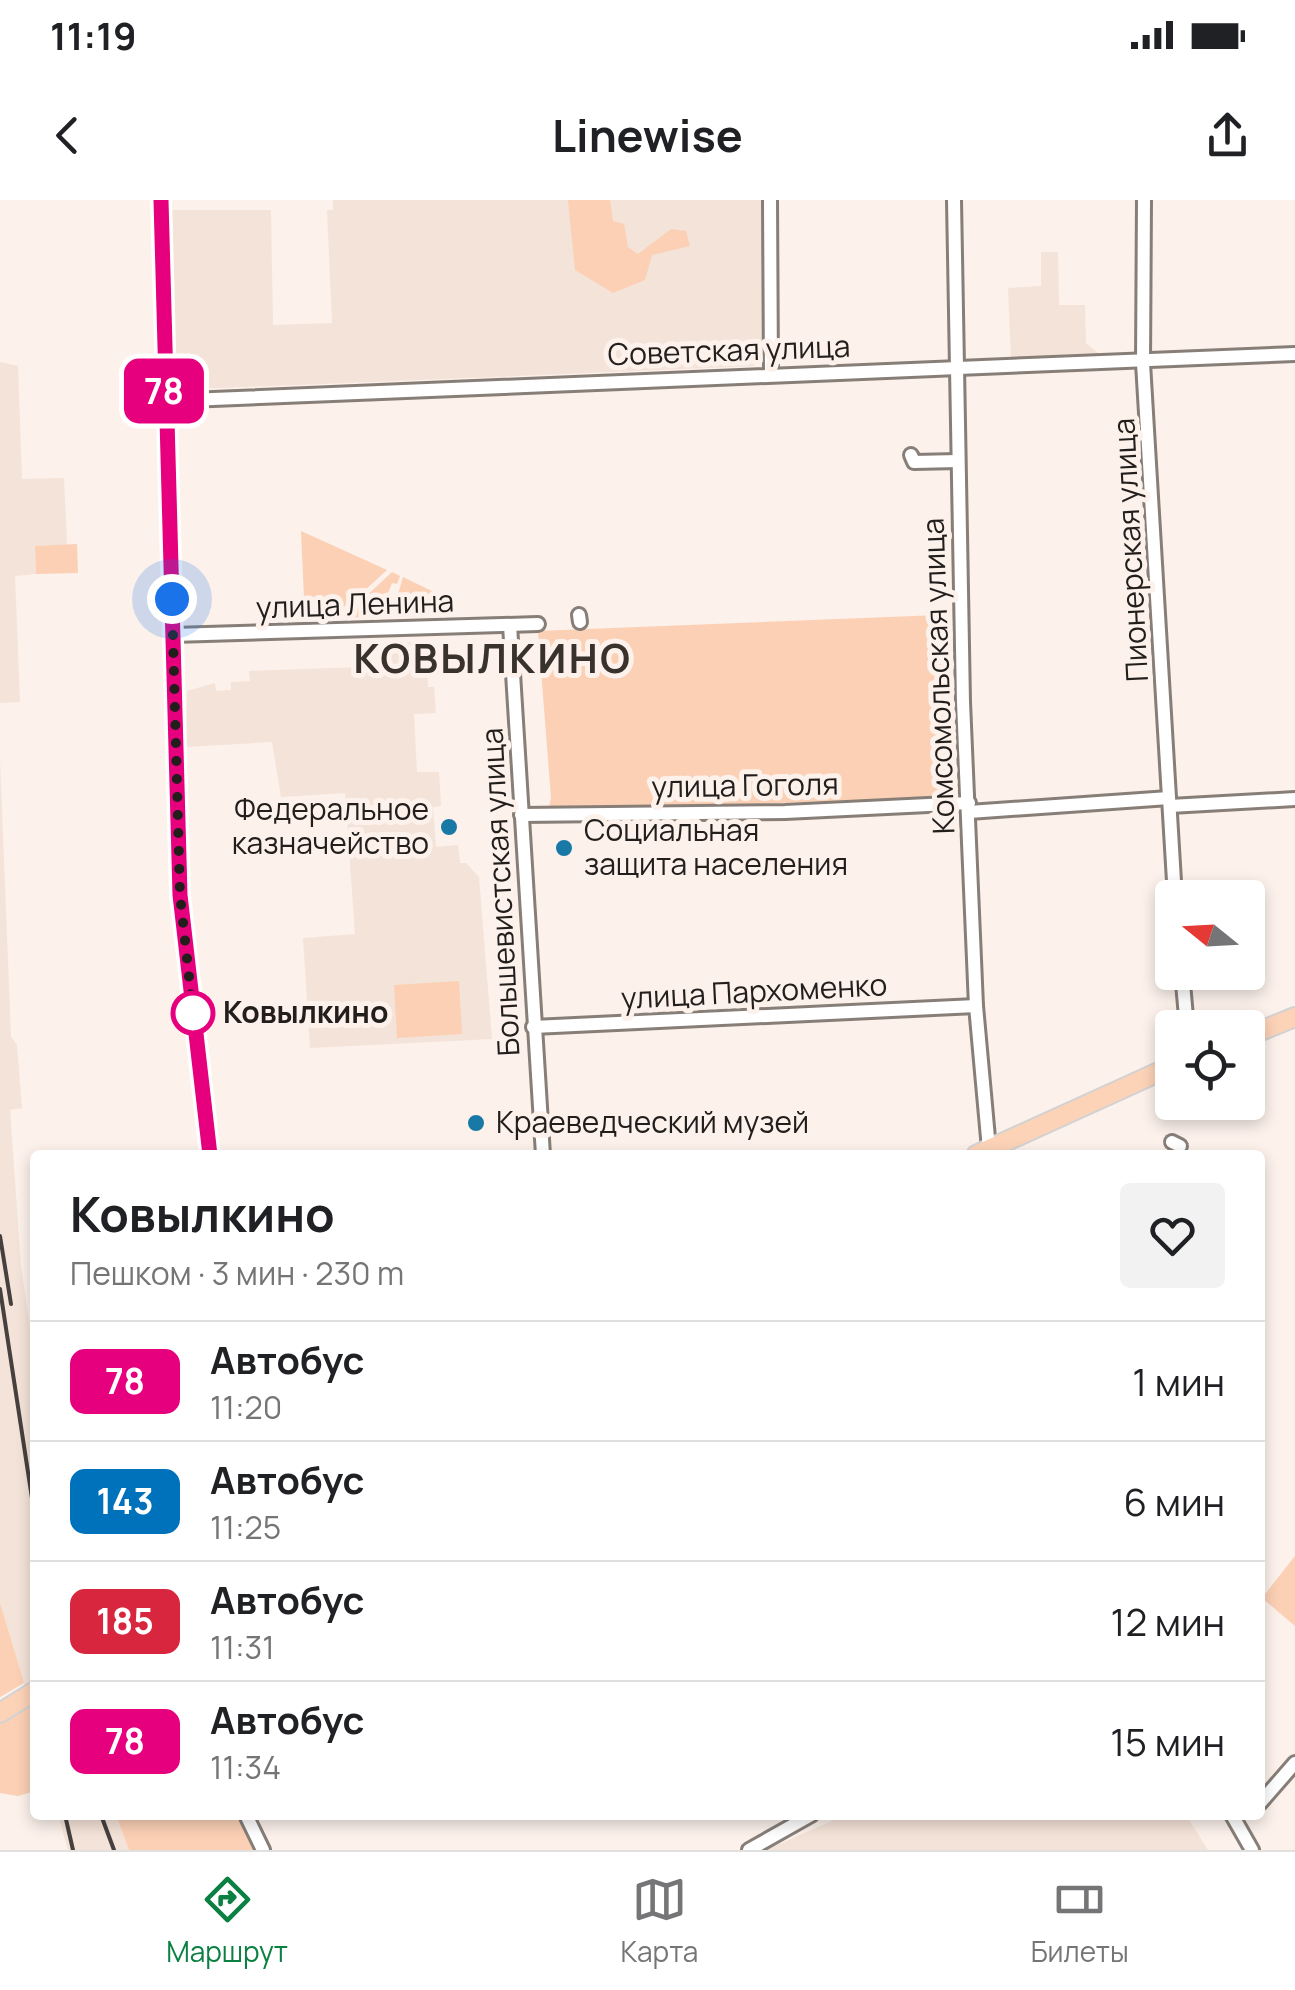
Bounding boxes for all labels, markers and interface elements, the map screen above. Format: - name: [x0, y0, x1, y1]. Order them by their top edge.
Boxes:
- text: 11:19: [50, 9, 137, 61]
- text: Linewise: [552, 104, 743, 166]
- icon: back: [40, 108, 95, 163]
- icon: share: [1200, 108, 1255, 163]
- street label: Советская улица: [607, 325, 851, 374]
- line badge: 78: [119, 358, 209, 424]
- text: 78: [144, 367, 184, 415]
- street label: Пионерская улица: [1102, 417, 1157, 683]
- street label: Комсомольская улица: [911, 517, 964, 835]
- your location: [147, 574, 197, 624]
- street label: улица Ленина: [255, 580, 455, 627]
- district label: КОВЫЛКИНО: [353, 630, 633, 685]
- street label: Большевистская улица: [470, 727, 529, 1057]
- street label: улица Гоголя: [651, 762, 839, 807]
- place label: Федеральное казначейство: [232, 788, 429, 863]
- place label: Социальная защита населения: [584, 809, 848, 884]
- marker: Федеральное казначейство: [438, 816, 460, 838]
- marker: Социальная защита населения: [553, 837, 575, 859]
- north arrow: [1155, 880, 1265, 990]
- map controls: [1155, 880, 1265, 1120]
- street label: улица Пархоменко: [620, 963, 888, 1018]
- place label: Ковылкино: [223, 991, 388, 1032]
- marker: Ковылкино: [172, 992, 214, 1034]
- button: locate: [1155, 1010, 1265, 1120]
- place label: Краеведческий музей: [496, 1101, 809, 1142]
- marker: Краеведческий музей: [465, 1112, 487, 1134]
- text: Ковылкино: [70, 1181, 335, 1246]
- button: heart: [1120, 1183, 1225, 1288]
- text: Пешком · 3 мин · 230 m: [70, 1251, 404, 1295]
- text: Автобус: [210, 1333, 364, 1385]
- text: 1 мин: [1132, 1355, 1225, 1407]
- text: 78: [105, 1357, 145, 1405]
- text: 11:20: [210, 1385, 282, 1429]
- text: Автобус: [210, 1453, 364, 1505]
- text: 6 мин: [1123, 1475, 1225, 1527]
- text: 143: [97, 1477, 153, 1525]
- text: 11:25: [210, 1505, 281, 1549]
- text: Автобус: [210, 1573, 364, 1625]
- text: 12 мин: [1111, 1595, 1225, 1647]
- text: 185: [96, 1597, 154, 1645]
- text: 11:31: [210, 1625, 275, 1669]
- text: Автобус: [210, 1693, 364, 1745]
- text: 15 мин: [1110, 1715, 1225, 1767]
- text: 78: [105, 1717, 145, 1765]
- text: 11:34: [210, 1745, 281, 1789]
- tab: Маршрут: [166, 1872, 288, 1970]
- tab: Карта: [620, 1872, 698, 1970]
- tab: Билеты: [1031, 1872, 1129, 1970]

